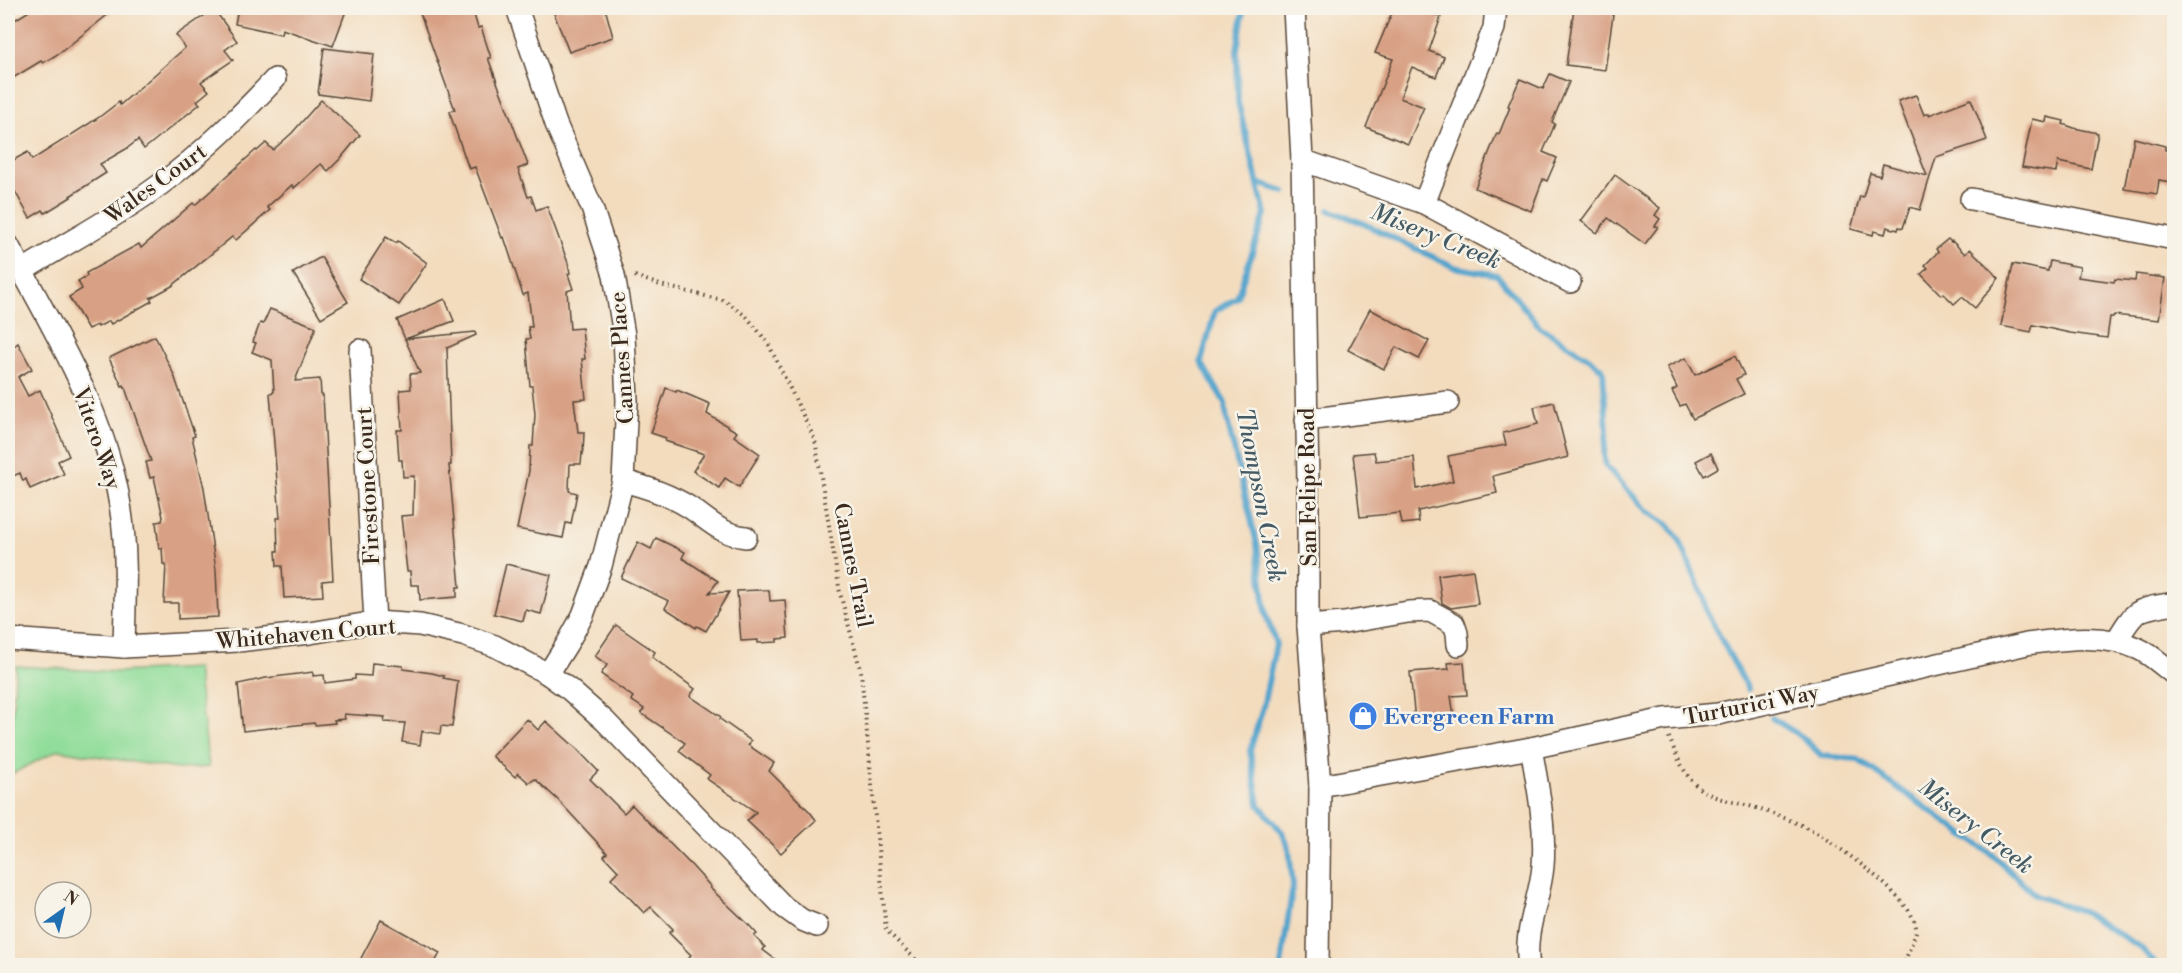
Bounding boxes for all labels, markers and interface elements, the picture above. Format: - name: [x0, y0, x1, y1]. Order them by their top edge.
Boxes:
- street label: Wales Court: [99, 138, 212, 231]
- water label: Misery Creek: [1366, 197, 1505, 277]
- street label: Cannes Place: [604, 291, 641, 425]
- street label: Vitero Way: [66, 383, 127, 494]
- street label: Firestone Court: [351, 406, 386, 566]
- water label: Thompson Creek: [1228, 406, 1292, 585]
- street label: San Felipe Road: [1294, 407, 1323, 567]
- street label: Cannes Trail: [827, 501, 878, 630]
- street label: Whitehaven Court: [214, 613, 397, 656]
- street label: Turturici Way: [1681, 679, 1821, 732]
- shop icon: Evergreen Farm: [1347, 700, 1379, 732]
- place label: Evergreen Farm: [1384, 704, 1555, 731]
- water label: Misery Creek: [1912, 773, 2039, 881]
- north arrow: [33, 880, 93, 940]
- text: N: [60, 887, 82, 910]

